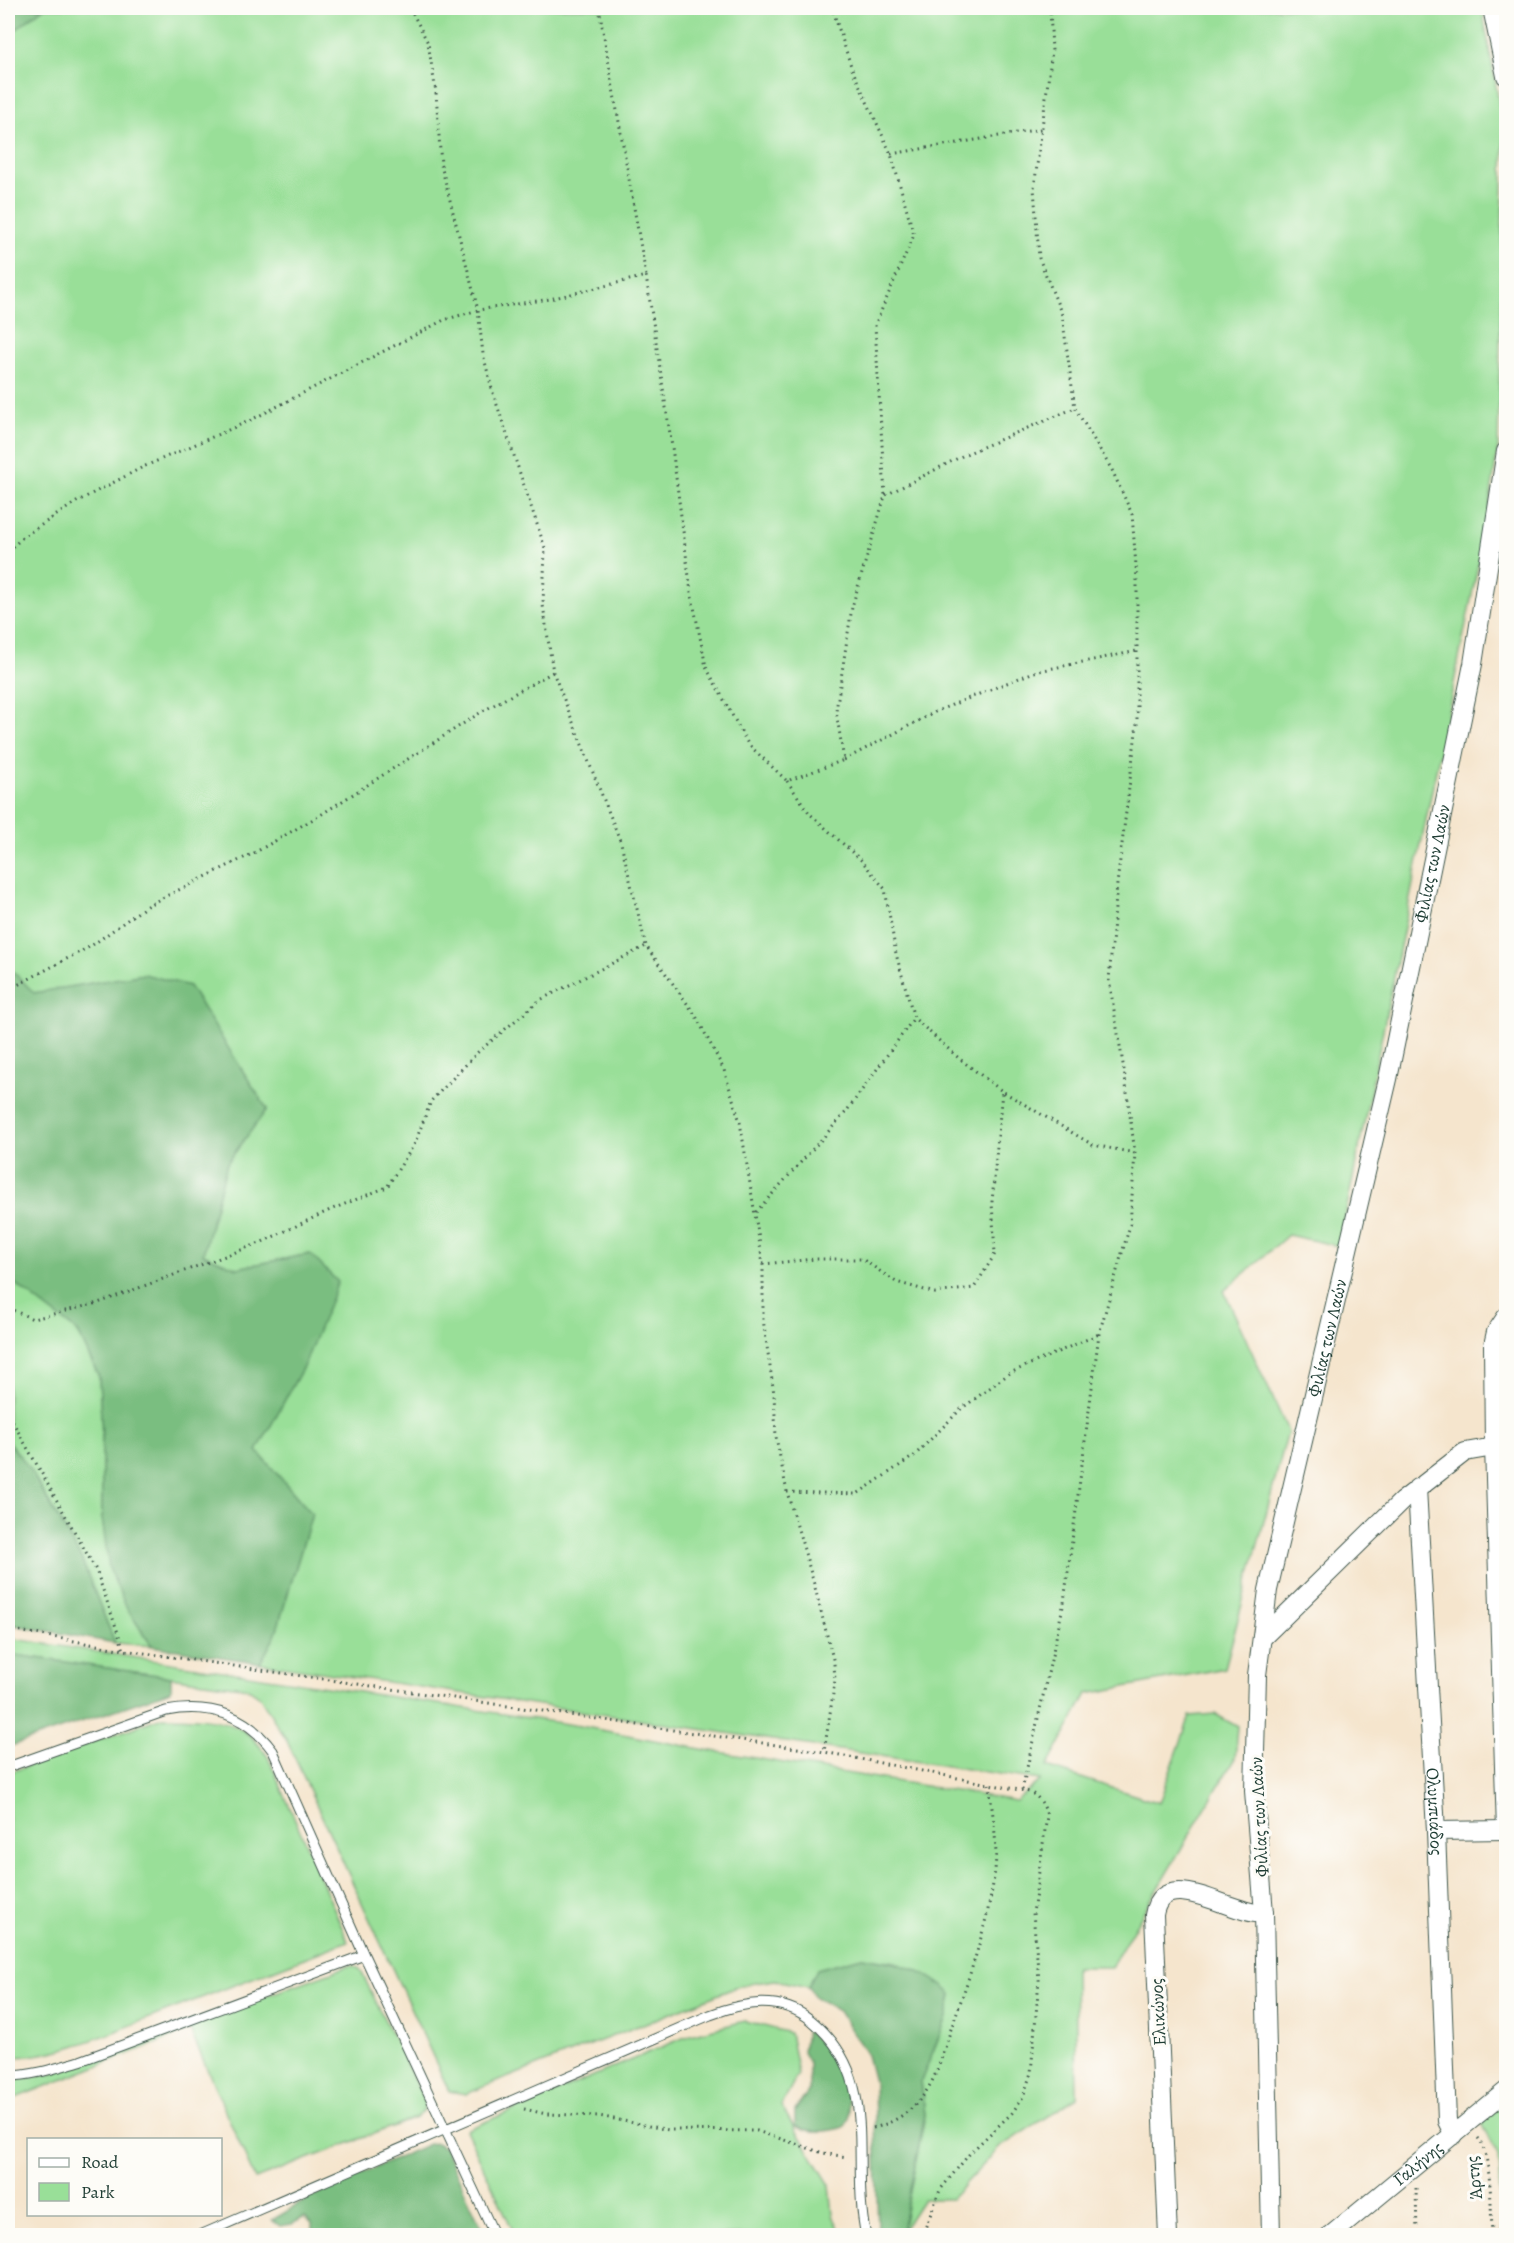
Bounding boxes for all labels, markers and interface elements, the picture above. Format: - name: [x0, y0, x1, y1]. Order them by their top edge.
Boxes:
- street label: Φιλίας των Λαών: [1408, 802, 1456, 925]
- street label: Φιλίας των Λαών: [1302, 1277, 1353, 1399]
- street label: Φιλίας των Λαών: [1244, 1756, 1274, 1878]
- street label: Ολυμπιάδος: [1421, 1767, 1449, 1856]
- street label: Ελικώνος: [1144, 1978, 1172, 2046]
- street label: Γαλήνης: [1388, 2136, 1448, 2191]
- legend: [27, 2138, 222, 2216]
- text: Road: [81, 2150, 119, 2174]
- street label: Άρτης: [1460, 2155, 1488, 2201]
- text: Park: [81, 2180, 115, 2204]

